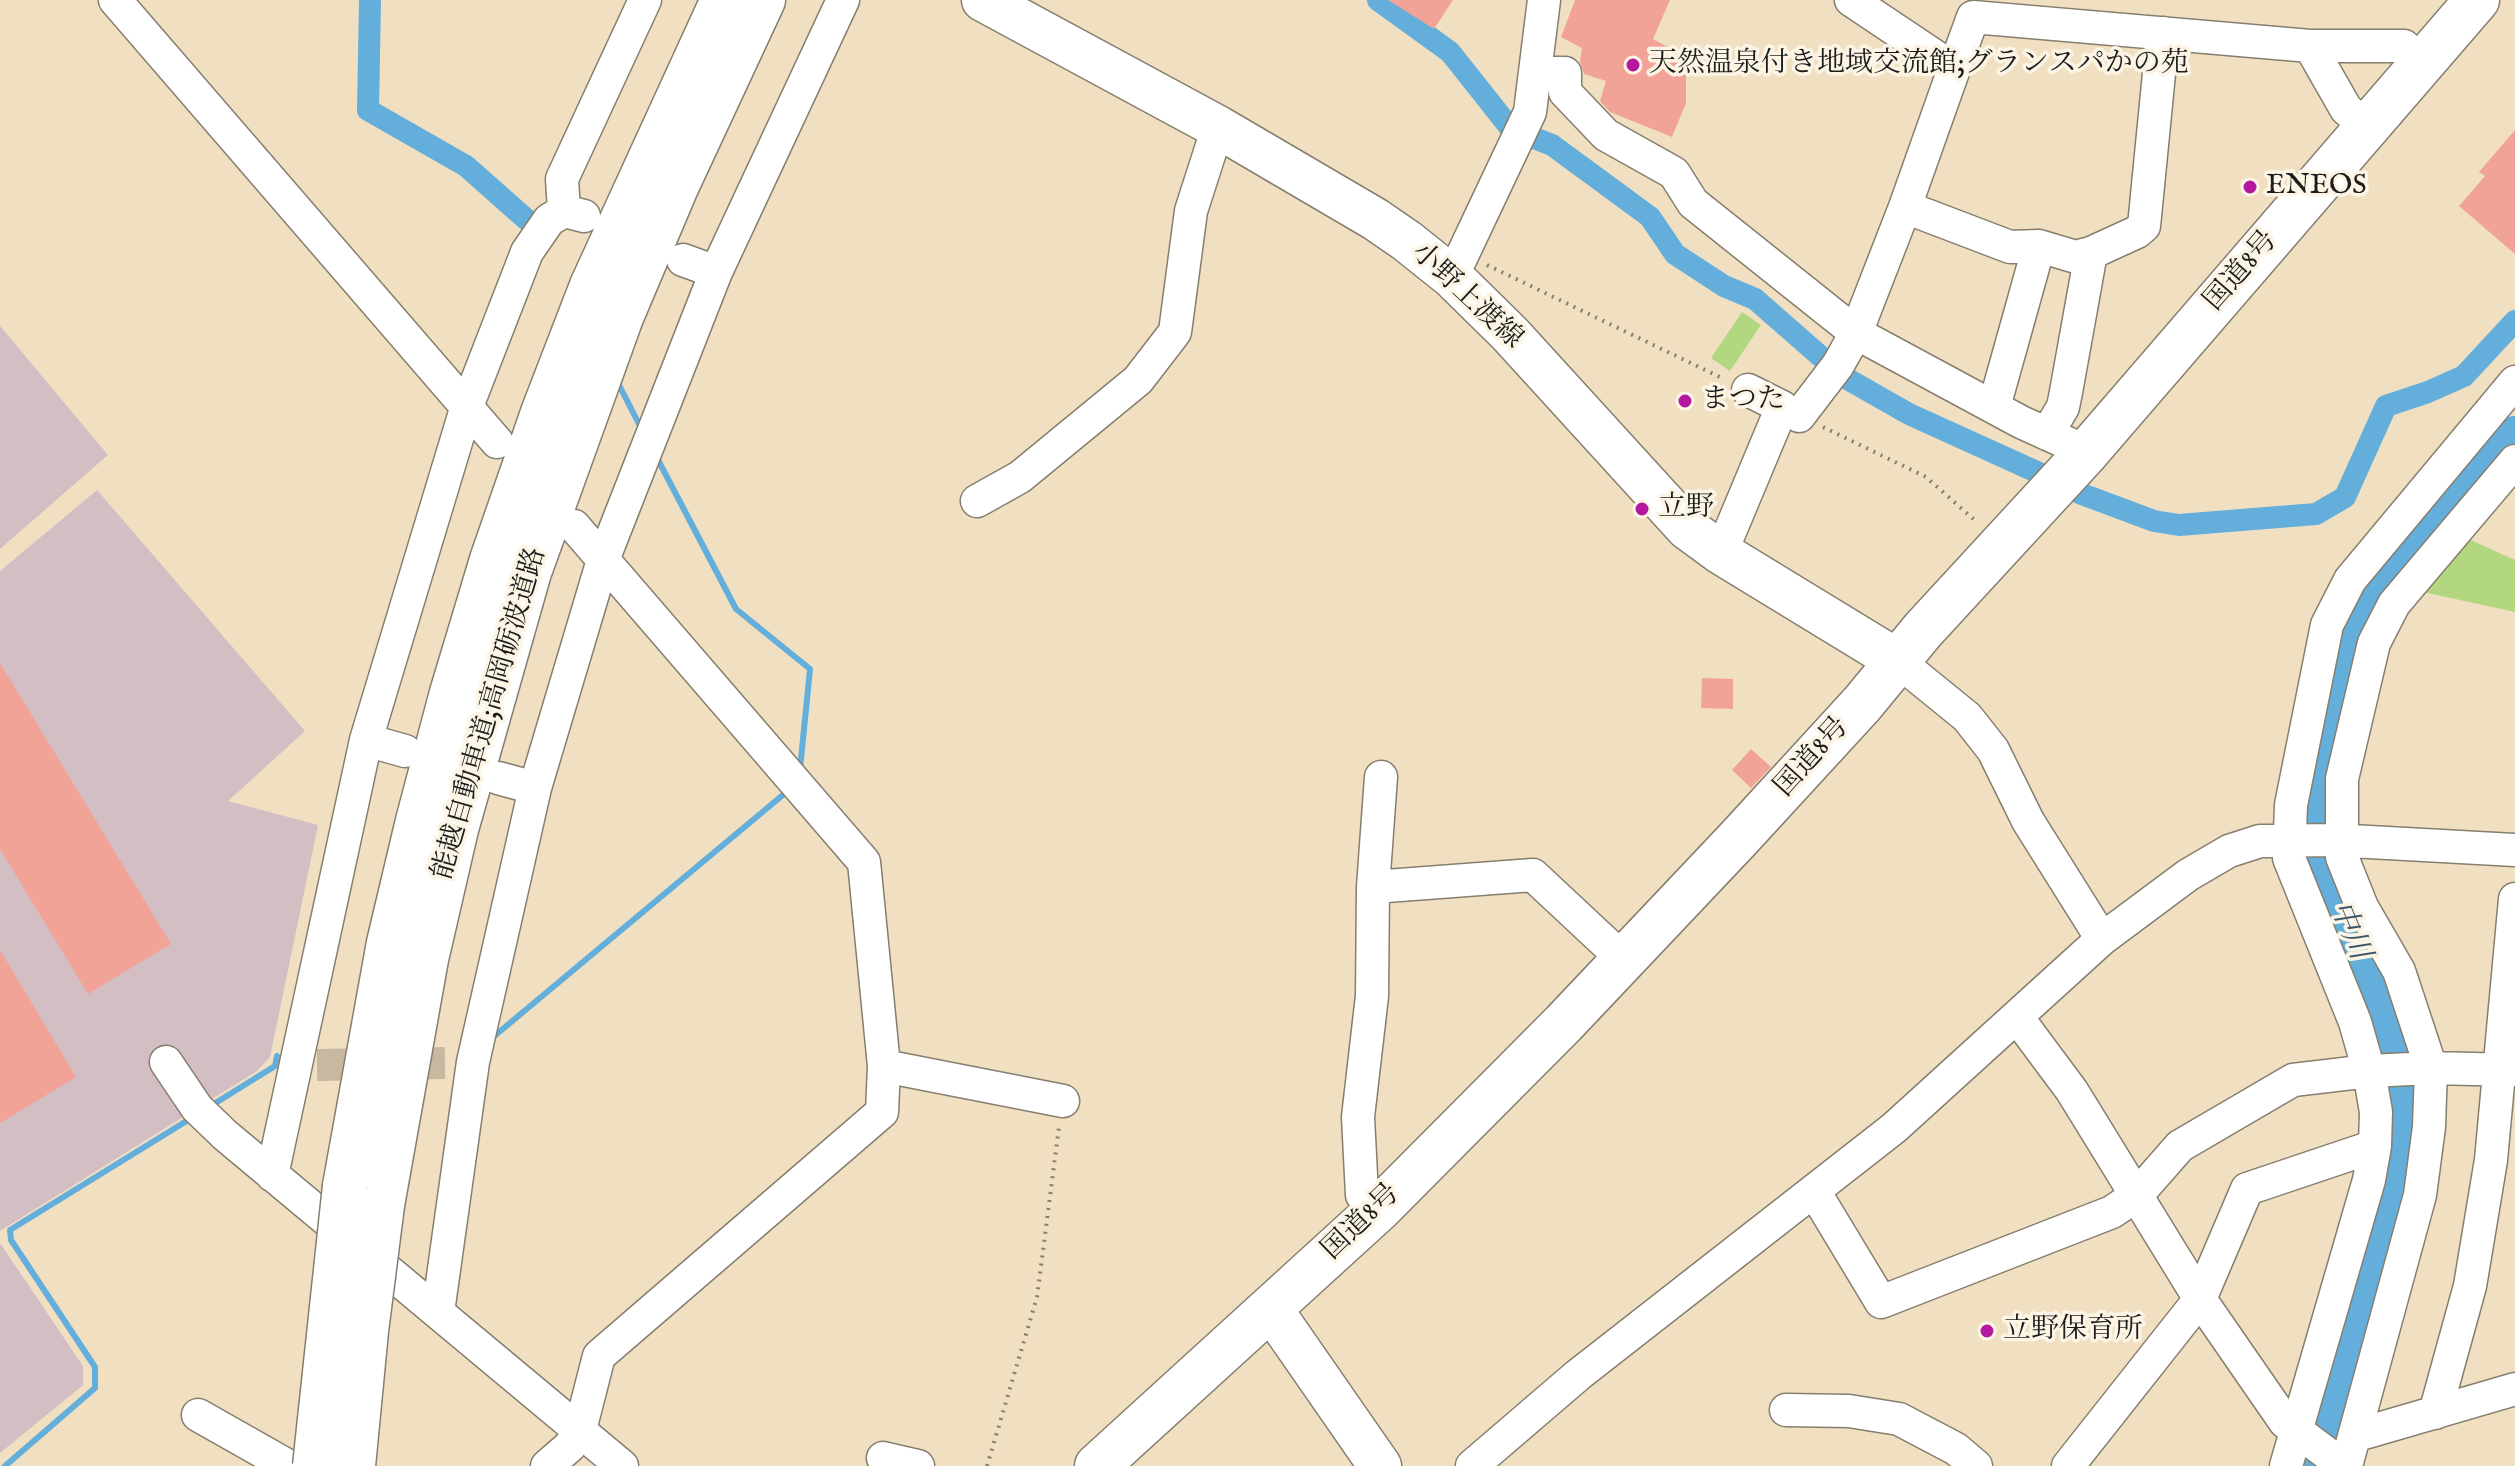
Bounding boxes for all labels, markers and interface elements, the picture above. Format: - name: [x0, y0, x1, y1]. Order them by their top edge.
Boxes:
- place label: 天然温泉付き地域交流館;グランスパかの苑: [1649, 48, 2189, 82]
- marker: 天然温泉付き地域交流館;グランスパかの苑: [1624, 56, 1642, 74]
- place label: ENEOS: [2266, 170, 2367, 204]
- marker: ENEOS: [2241, 178, 2259, 196]
- street label: 国道8号: [2198, 225, 2286, 319]
- street label: 小野上渡線: [1403, 237, 1529, 357]
- place label: まつた: [1701, 384, 1785, 418]
- marker: まつた: [1676, 392, 1694, 410]
- place label: 立野: [1658, 492, 1714, 526]
- marker: 立野: [1633, 500, 1651, 518]
- street label: 能越自動車道;高岡砺波道路: [427, 544, 555, 884]
- street label: 国道8号: [1769, 711, 1857, 805]
- water label: 中川: [2320, 896, 2376, 966]
- street label: 国道8号: [1316, 1178, 1408, 1268]
- place label: 立野保育所: [2003, 1314, 2143, 1348]
- marker: 立野保育所: [1978, 1322, 1996, 1340]

